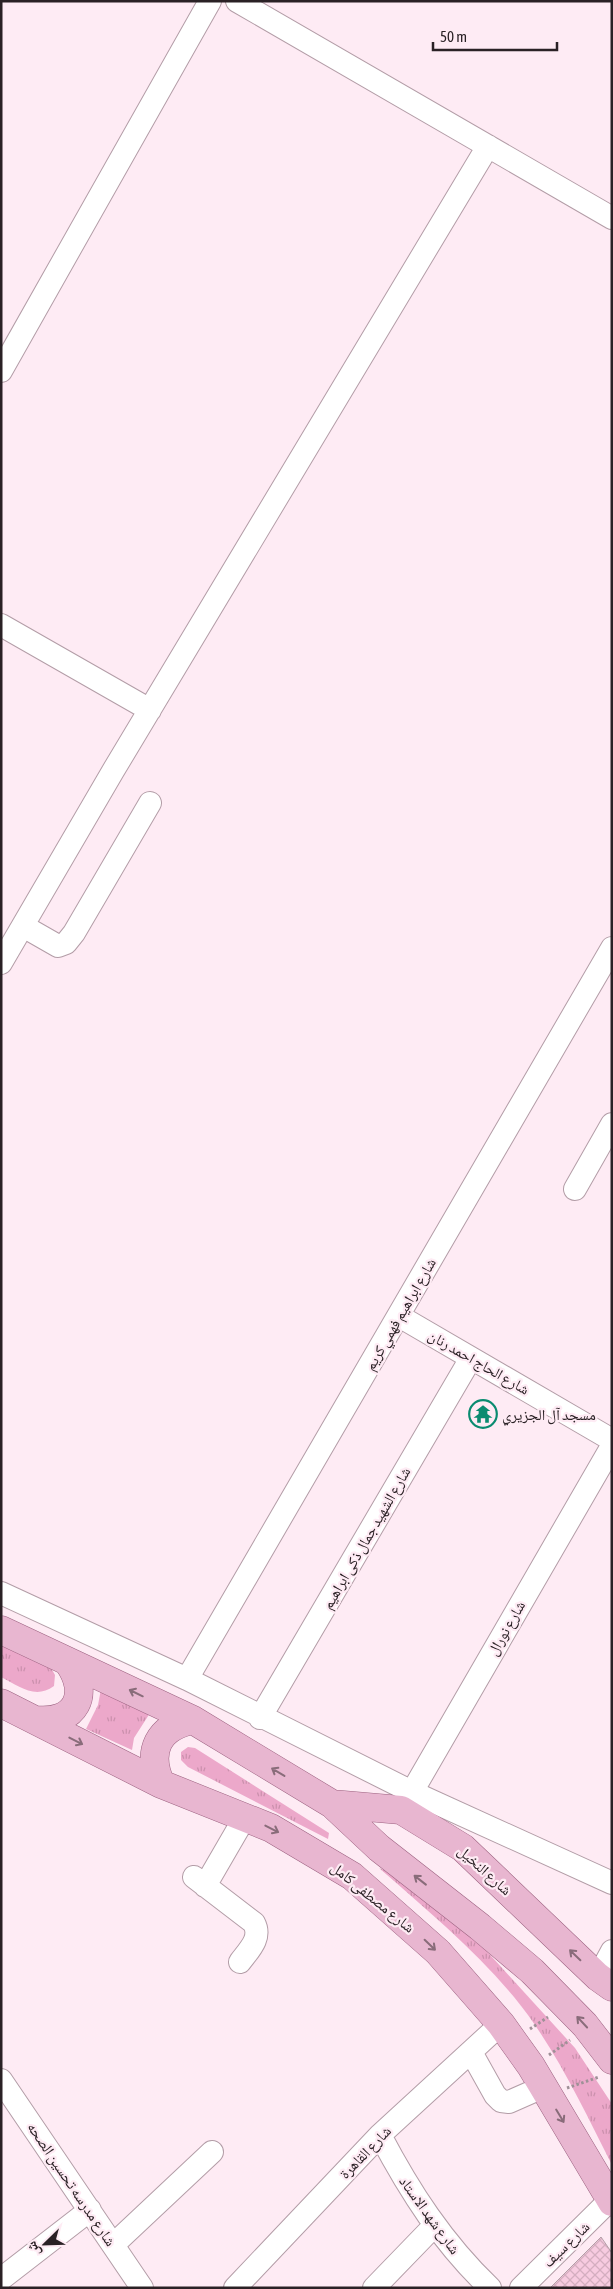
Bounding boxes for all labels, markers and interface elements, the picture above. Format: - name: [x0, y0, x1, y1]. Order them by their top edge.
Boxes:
- scale bar: [433, 20, 557, 52]
- text: 50 m: [440, 28, 467, 45]
- street label: شارع ابراهيم فهمي كريم: [361, 1255, 442, 1375]
- street label: شارع الحاج احمد رنان: [425, 1326, 533, 1400]
- temple icon: مسجد آل الجزيري: [468, 1399, 498, 1429]
- place label: مسجد آل الجزيري: [502, 1406, 596, 1426]
- street label: شارع الشهيد جمال ذكى ابراهيم: [318, 1464, 415, 1613]
- street label: شارع نورال: [484, 1598, 530, 1659]
- one-way arrow: [129, 1687, 144, 1697]
- one-way arrow: [68, 1737, 83, 1746]
- one-way arrow: [271, 1766, 285, 1776]
- one-way arrow: [264, 1825, 279, 1834]
- street label: شارع النخيل: [453, 1842, 515, 1900]
- street label: شارع مصطفى كامل: [327, 1858, 418, 1937]
- one-way arrow: [414, 1875, 427, 1886]
- one-way arrow: [424, 1939, 437, 1951]
- one-way arrow: [569, 1949, 581, 1961]
- one-way arrow: [576, 2015, 588, 2028]
- one-way arrow: [556, 2108, 566, 2122]
- street label: شارع مدرسه تحسين الصحه: [24, 2119, 120, 2249]
- street label: شارع القاهرة: [336, 2122, 396, 2183]
- street label: شارع شهد الاستاد: [394, 2173, 464, 2258]
- street label: شارع سيف: [539, 2218, 594, 2272]
- north arrow: [20, 2219, 70, 2269]

